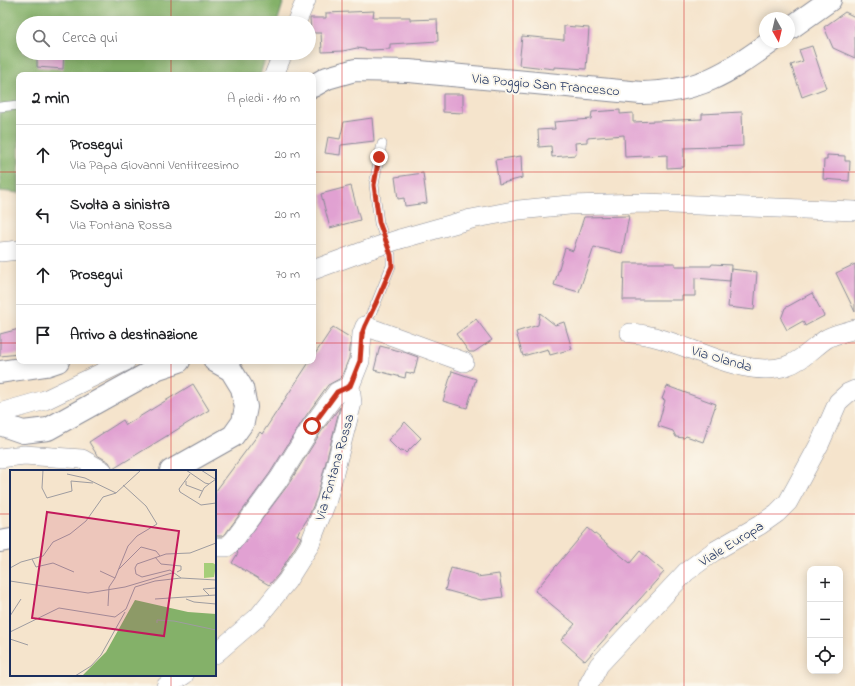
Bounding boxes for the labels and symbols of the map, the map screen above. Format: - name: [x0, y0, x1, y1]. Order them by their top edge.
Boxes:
- north arrow: [759, 12, 795, 48]
- street label: Via Poggio San Francesco: [470, 68, 621, 103]
- route end: [370, 148, 388, 166]
- street label: Via Olanda: [688, 340, 754, 378]
- street label: Via Fontana Rossa: [310, 412, 361, 524]
- route start: [303, 417, 321, 435]
- inset map: [10, 470, 216, 676]
- street label: Viale Europa: [695, 516, 768, 573]

